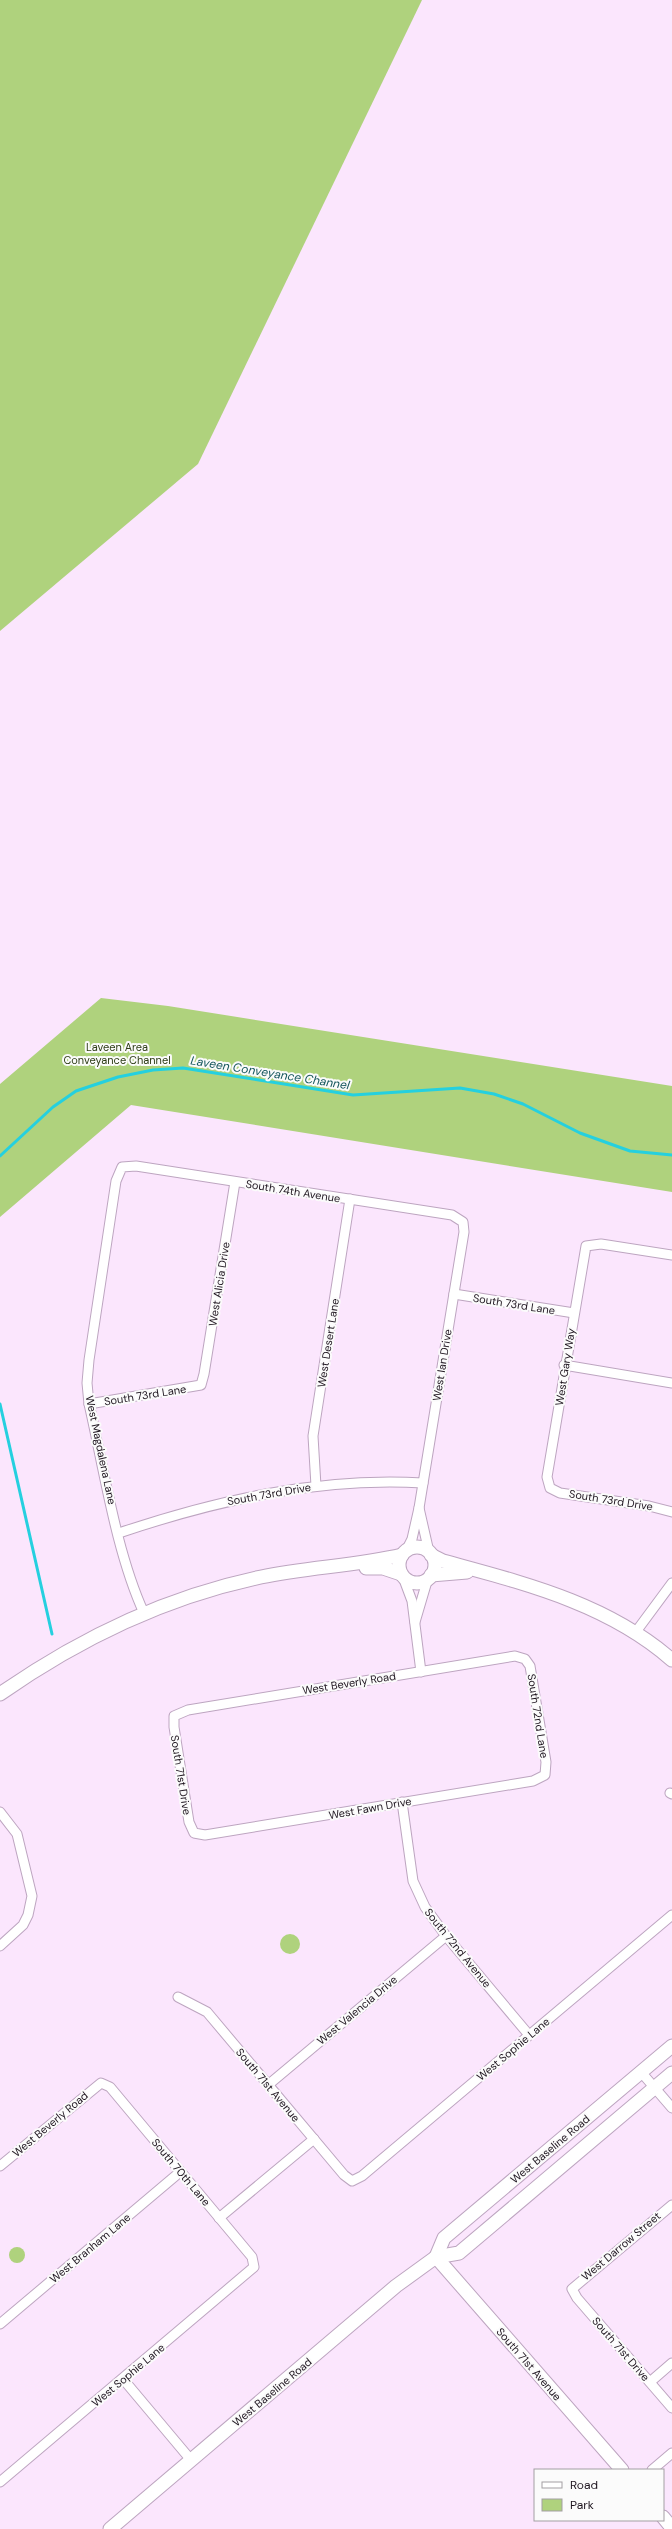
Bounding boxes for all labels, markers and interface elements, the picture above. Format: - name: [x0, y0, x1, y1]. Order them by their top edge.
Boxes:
- park label: Laveen Area Conveyance Channel: [63, 1040, 171, 1067]
- water label: Laveen Conveyance Channel: [189, 1053, 351, 1094]
- street label: South 74th Avenue: [245, 1177, 341, 1205]
- street label: West Alicia Drive: [205, 1241, 233, 1327]
- street label: South 73rd Lane: [472, 1291, 556, 1317]
- street label: West Desert Lane: [314, 1297, 342, 1389]
- street label: West Gary Way: [552, 1327, 578, 1407]
- street label: West Ian Drive: [429, 1328, 455, 1402]
- street label: South 73rd Lane: [103, 1382, 187, 1408]
- street label: West Magdalena Lane: [83, 1394, 119, 1506]
- street label: South 73rd Drive: [226, 1480, 312, 1508]
- street label: South 73rd Drive: [568, 1486, 654, 1514]
- street label: West Beverly Road: [301, 1669, 397, 1697]
- street label: South 72nd Lane: [524, 1673, 552, 1759]
- street label: South 71st Drive: [168, 1734, 194, 1816]
- street label: West Fawn Drive: [327, 1794, 413, 1822]
- street label: South 72nd Avenue: [422, 1905, 494, 1991]
- street label: West Valencia Drive: [314, 1972, 400, 2048]
- street label: West Sophie Lane: [474, 2014, 552, 2084]
- street label: South 71st Avenue: [233, 2045, 303, 2125]
- street label: West Beverly Road: [9, 2088, 91, 2160]
- street label: West Baseline Road: [507, 2112, 593, 2186]
- street label: South 70th Lane: [149, 2135, 213, 2209]
- street label: West Darrow Street: [579, 2209, 663, 2283]
- street label: West Branham Lane: [47, 2210, 133, 2286]
- street label: South 71st Drive: [589, 2314, 653, 2384]
- street label: South 71st Avenue: [494, 2325, 564, 2403]
- street label: West Sophie Lane: [89, 2340, 167, 2410]
- street label: West Baseline Road: [229, 2355, 315, 2429]
- legend: [534, 2469, 664, 2521]
- text: Road: [570, 2477, 598, 2493]
- text: Park: [570, 2497, 594, 2513]

